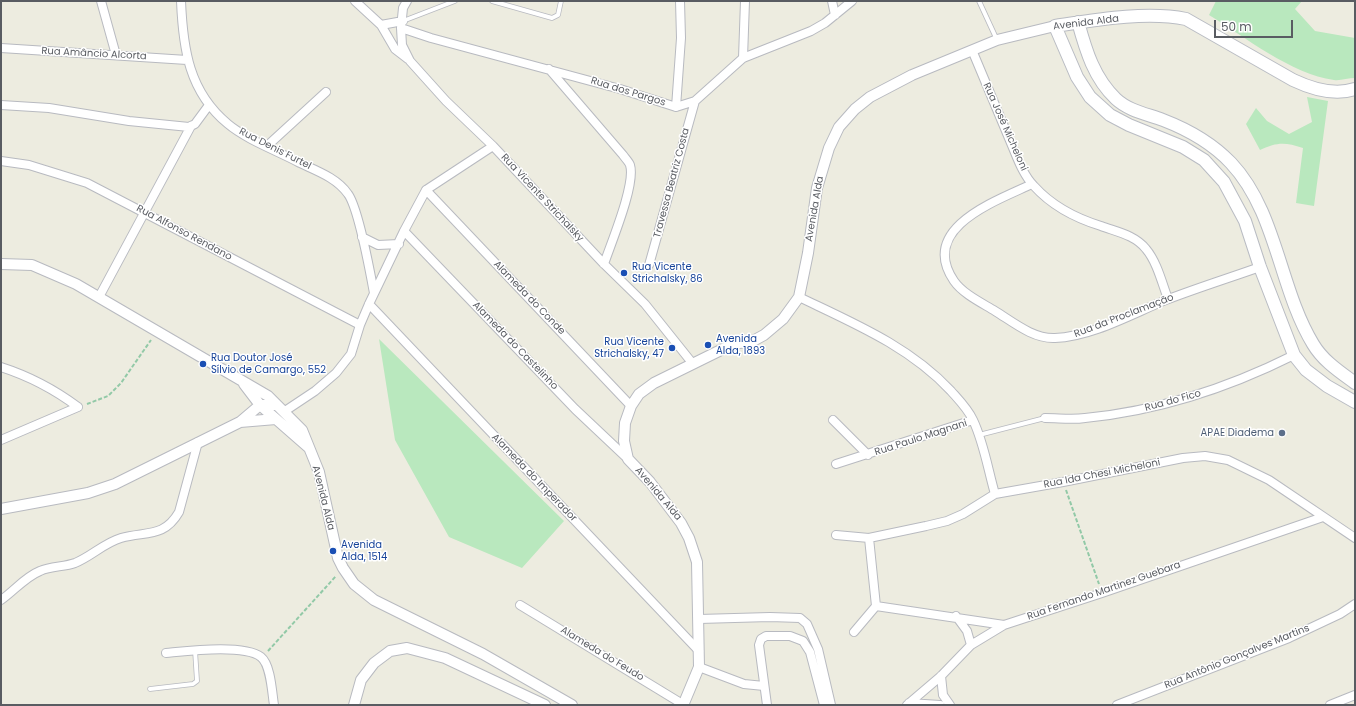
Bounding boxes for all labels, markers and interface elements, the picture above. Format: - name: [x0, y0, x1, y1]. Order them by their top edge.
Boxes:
- scale bar: [1216, 12, 1295, 38]
- street label: Avenida Alda: [1052, 13, 1120, 33]
- text: 50 m: [1221, 18, 1252, 35]
- street label: Rua Amâncio Alcorta: [41, 45, 147, 63]
- street label: Rua dos Pargos: [589, 75, 667, 109]
- street label: Rua José Micheloni: [980, 81, 1030, 173]
- street label: Rua Denis Furtel: [237, 126, 313, 172]
- street label: Travessa Beatriz Costa: [652, 127, 692, 239]
- street label: Rua Vicente Strichalsky: [498, 152, 586, 244]
- street label: Avenida Alda: [803, 175, 827, 243]
- street label: Rua Alfonso Rendano: [134, 203, 234, 263]
- street label: Alameda do Conde: [491, 259, 567, 337]
- place label: Rua Vicente Strichalsky, 86: [632, 261, 703, 284]
- marker: Rua Vicente Strichalsky, 86: [619, 268, 629, 278]
- street label: Rua da Proclamação: [1073, 291, 1175, 341]
- street label: Alameda do Castelinho: [470, 299, 560, 393]
- place label: Avenida Alda, 1893: [716, 333, 765, 356]
- place label: Rua Vicente Strichalsky, 47: [594, 336, 664, 360]
- marker: Avenida Alda, 1893: [703, 340, 713, 350]
- marker: Rua Vicente Strichalsky, 47: [667, 343, 677, 353]
- place label: Rua Doutor José Sílvio de Camargo, 552: [211, 352, 326, 376]
- marker: Rua Doutor José Sílvio de Camargo, 552: [198, 359, 208, 369]
- street label: Rua do Fico: [1144, 388, 1202, 414]
- street label: Rua Paulo Magnani: [873, 417, 969, 459]
- place label: APAE Diadema: [1201, 427, 1274, 439]
- marker: APAE Diadema: [1277, 428, 1287, 438]
- street label: Alameda do Imperador: [489, 432, 579, 524]
- street label: Rua Ida Chesi Micheloni: [1043, 457, 1161, 491]
- street label: Avenida Alda: [309, 464, 337, 532]
- street label: Avenida Alda: [632, 465, 684, 523]
- place label: Avenida Alda, 1514: [341, 539, 387, 562]
- marker: Avenida Alda, 1514: [328, 546, 338, 556]
- street label: Rua Fernando Martinez Guebara: [1026, 559, 1182, 623]
- street label: Rua Antônio Gonçalves Martins: [1163, 622, 1311, 692]
- street label: Alameda do Feudo: [558, 624, 646, 684]

